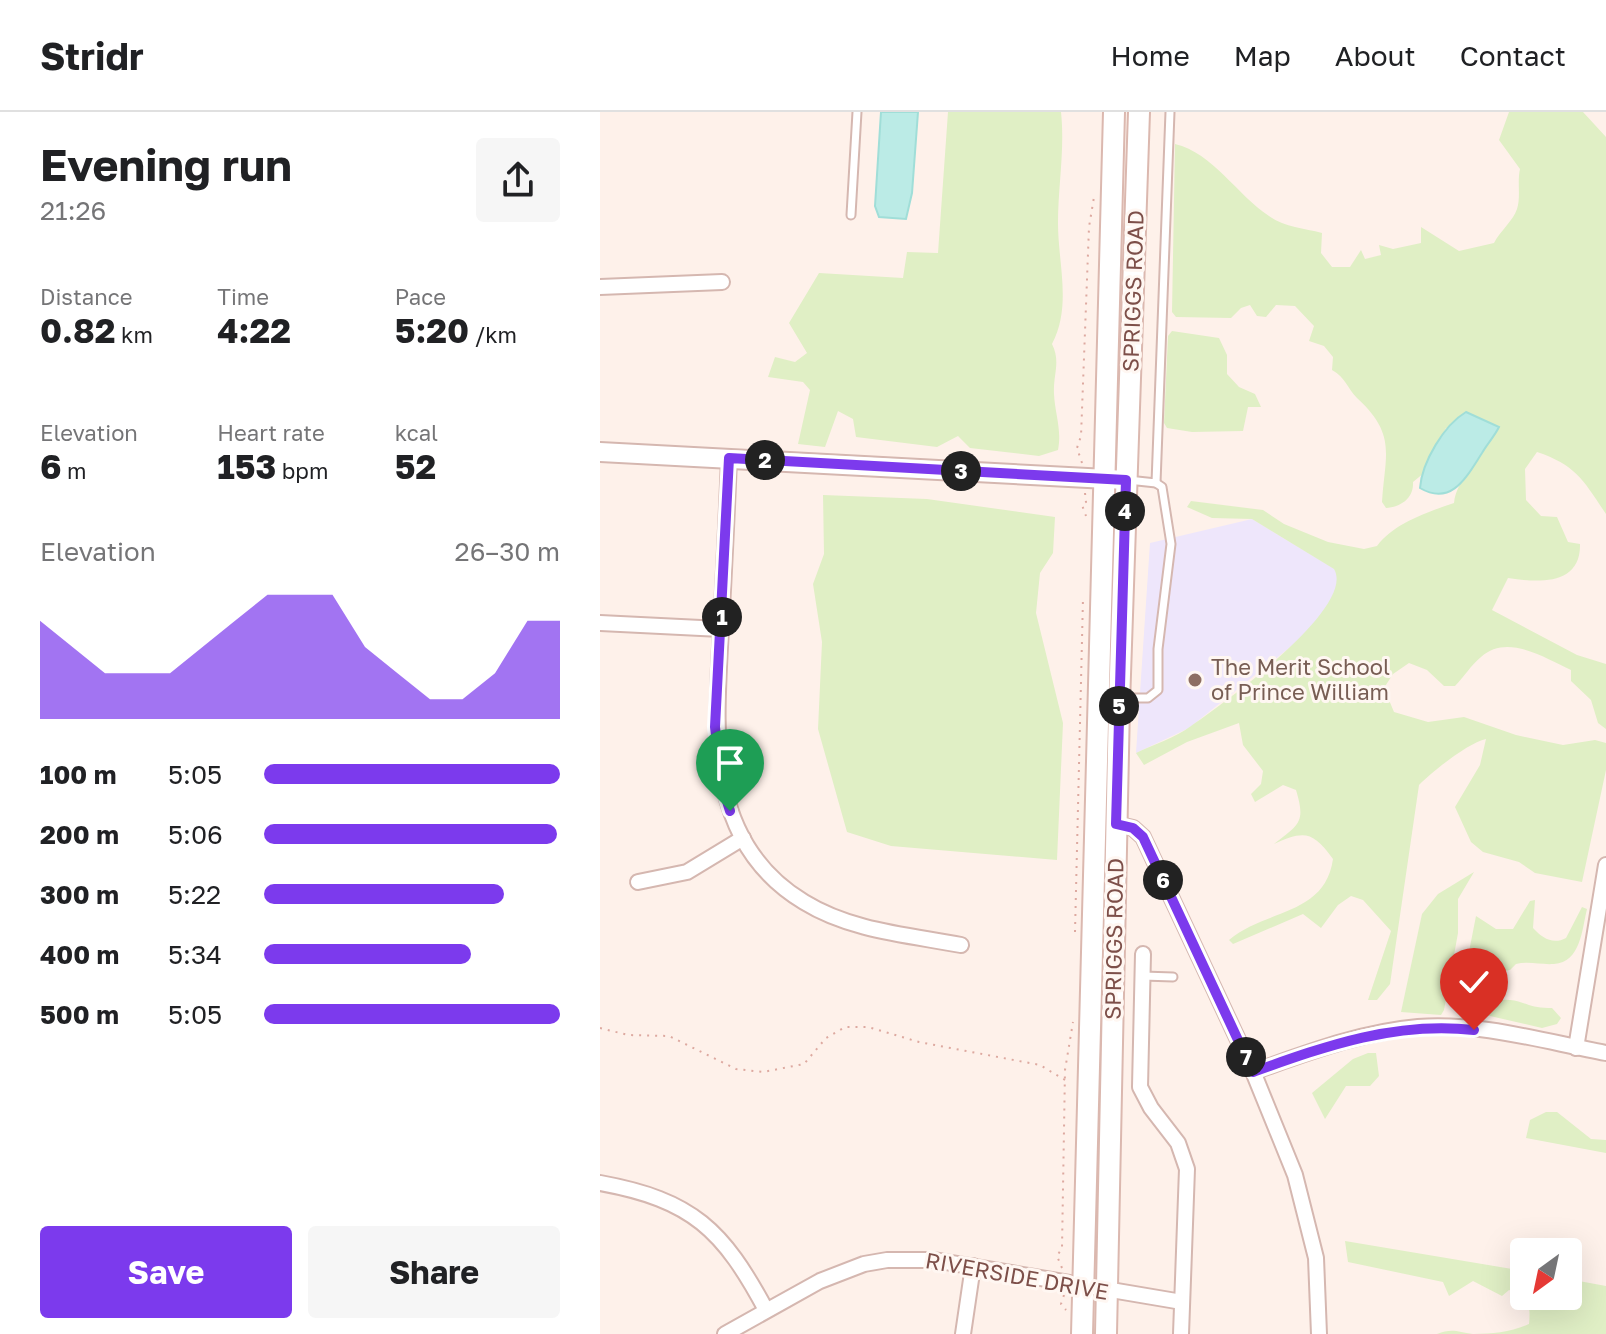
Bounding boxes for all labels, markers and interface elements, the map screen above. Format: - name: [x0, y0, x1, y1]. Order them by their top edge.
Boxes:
- text: Stridr: [40, 33, 144, 78]
- text: Home: [1111, 39, 1190, 72]
- text: Map: [1234, 39, 1291, 72]
- text: About: [1335, 39, 1416, 72]
- text: Contact: [1460, 39, 1566, 72]
- text: Evening run: [40, 138, 292, 191]
- button: share: [476, 138, 560, 222]
- text: 21:26: [40, 195, 106, 226]
- street label: SPRIGGS ROAD: [1116, 210, 1149, 372]
- text: Distance: [40, 283, 132, 310]
- text: Time: [217, 283, 269, 310]
- text: Pace: [395, 283, 446, 310]
- text: 0.82: [40, 310, 115, 350]
- text: 4:22: [217, 310, 291, 350]
- text: 5:20: [395, 310, 469, 350]
- text: km: [115, 321, 153, 348]
- text: /km: [469, 321, 517, 348]
- text: Elevation: [40, 419, 138, 446]
- text: Heart rate: [217, 419, 325, 446]
- text: kcal: [395, 419, 438, 446]
- pin: 2: [745, 440, 785, 480]
- text: 6: [40, 446, 62, 486]
- text: 153: [217, 446, 276, 486]
- text: 52: [395, 446, 436, 486]
- text: 2: [758, 446, 772, 473]
- pin: 3: [941, 451, 981, 491]
- text: m: [62, 457, 87, 484]
- text: bpm: [276, 457, 328, 484]
- text: 3: [954, 457, 968, 484]
- pin: 4: [1105, 491, 1145, 531]
- text: 4: [1118, 497, 1132, 524]
- text: Elevation: [40, 536, 156, 567]
- text: 26–30 m: [455, 536, 560, 567]
- pin: 1: [702, 597, 742, 637]
- text: 1: [716, 603, 728, 630]
- place label: The Merit School of Prince William: [1211, 653, 1390, 705]
- marker: The Merit School of Prince William: [1186, 671, 1204, 689]
- pin: 5: [1099, 686, 1139, 726]
- text: 5: [1112, 692, 1126, 719]
- pin: [696, 729, 764, 811]
- icon: arrive: [708, 741, 752, 785]
- text: 100 m: [40, 759, 116, 790]
- text: 5:05: [168, 759, 222, 790]
- text: 200 m: [40, 819, 119, 850]
- text: 5:06: [168, 819, 223, 850]
- street label: SPRIGGS ROAD: [1099, 858, 1128, 1020]
- pin: 6: [1143, 860, 1183, 900]
- text: 6: [1156, 866, 1170, 893]
- text: 300 m: [40, 879, 119, 910]
- text: 5:22: [168, 879, 221, 910]
- text: 400 m: [40, 939, 119, 970]
- text: 5:34: [168, 939, 222, 970]
- pin: [1440, 948, 1508, 1030]
- icon: check: [1452, 960, 1496, 1004]
- text: 500 m: [40, 999, 119, 1030]
- text: 5:05: [168, 999, 222, 1030]
- pin: 7: [1226, 1037, 1266, 1077]
- text: 7: [1240, 1043, 1252, 1070]
- button: Save: [40, 1226, 292, 1318]
- button: Share: [308, 1226, 560, 1318]
- north arrow: [1510, 1238, 1582, 1310]
- map controls: [1510, 1238, 1582, 1310]
- street label: RIVERSIDE DRIVE: [923, 1246, 1111, 1305]

